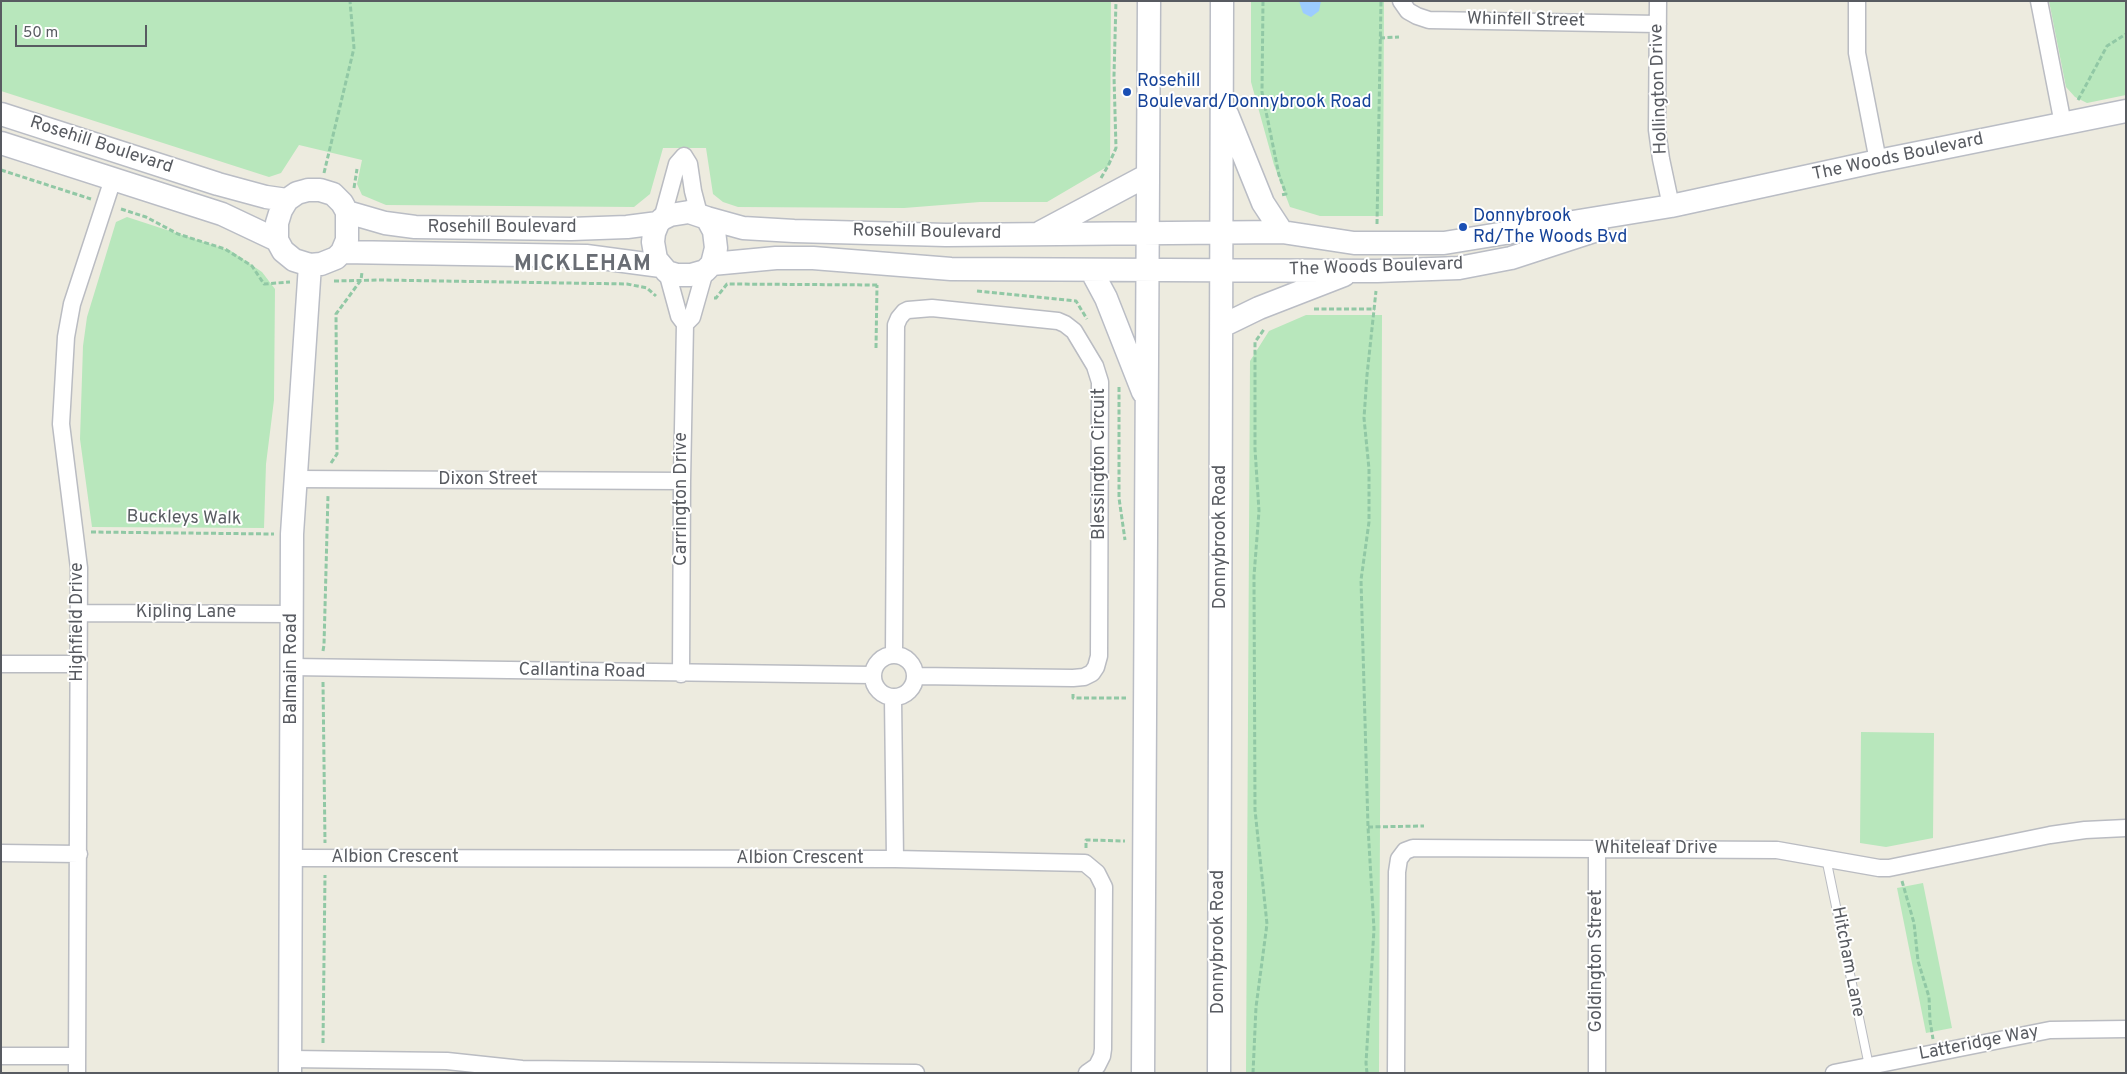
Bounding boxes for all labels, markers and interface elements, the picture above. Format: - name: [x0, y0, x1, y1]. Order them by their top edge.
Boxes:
- street label: Whinfell Street: [1467, 9, 1585, 33]
- scale bar: [18, 15, 150, 47]
- street label: Hollington Drive: [1647, 23, 1673, 155]
- text: 50 m: [23, 24, 58, 43]
- place label: Rosehill Boulevard/Donnybrook Road: [1137, 71, 1372, 114]
- marker: Rosehill Boulevard/Donnybrook Road: [1121, 86, 1133, 98]
- street label: Rosehill Boulevard: [27, 113, 175, 179]
- street label: The Woods Boulevard: [1810, 129, 1986, 187]
- place label: Donnybrook Rd/The Woods Bvd: [1473, 206, 1627, 248]
- street label: Rosehill Boulevard: [427, 217, 577, 239]
- street label: Rosehill Boulevard: [852, 221, 1002, 245]
- marker: Donnybrook Rd/The Woods Bvd: [1457, 221, 1469, 233]
- district label: MICKLEHAM: [513, 253, 653, 279]
- street label: The Woods Boulevard: [1288, 254, 1464, 282]
- street label: Blessington Circuit: [1089, 388, 1111, 540]
- street label: Carrington Drive: [671, 432, 693, 566]
- street label: Donnybrook Road: [1210, 465, 1232, 609]
- street label: Dixon Street: [438, 469, 538, 491]
- street label: Buckleys Walk: [126, 507, 242, 531]
- street label: Highfield Drive: [67, 562, 89, 682]
- street label: Kipling Lane: [136, 602, 236, 624]
- street label: Balmain Road: [281, 613, 303, 725]
- street label: Callantina Road: [518, 660, 646, 684]
- street label: Whiteleaf Drive: [1595, 838, 1717, 860]
- street label: Albion Crescent: [331, 847, 459, 869]
- street label: Albion Crescent: [736, 848, 864, 870]
- street label: Donnybrook Road: [1208, 870, 1230, 1014]
- street label: Goldington Street: [1586, 890, 1608, 1032]
- street label: Hitcham Lane: [1826, 905, 1868, 1019]
- street label: Latteridge Way: [1917, 1022, 2041, 1066]

